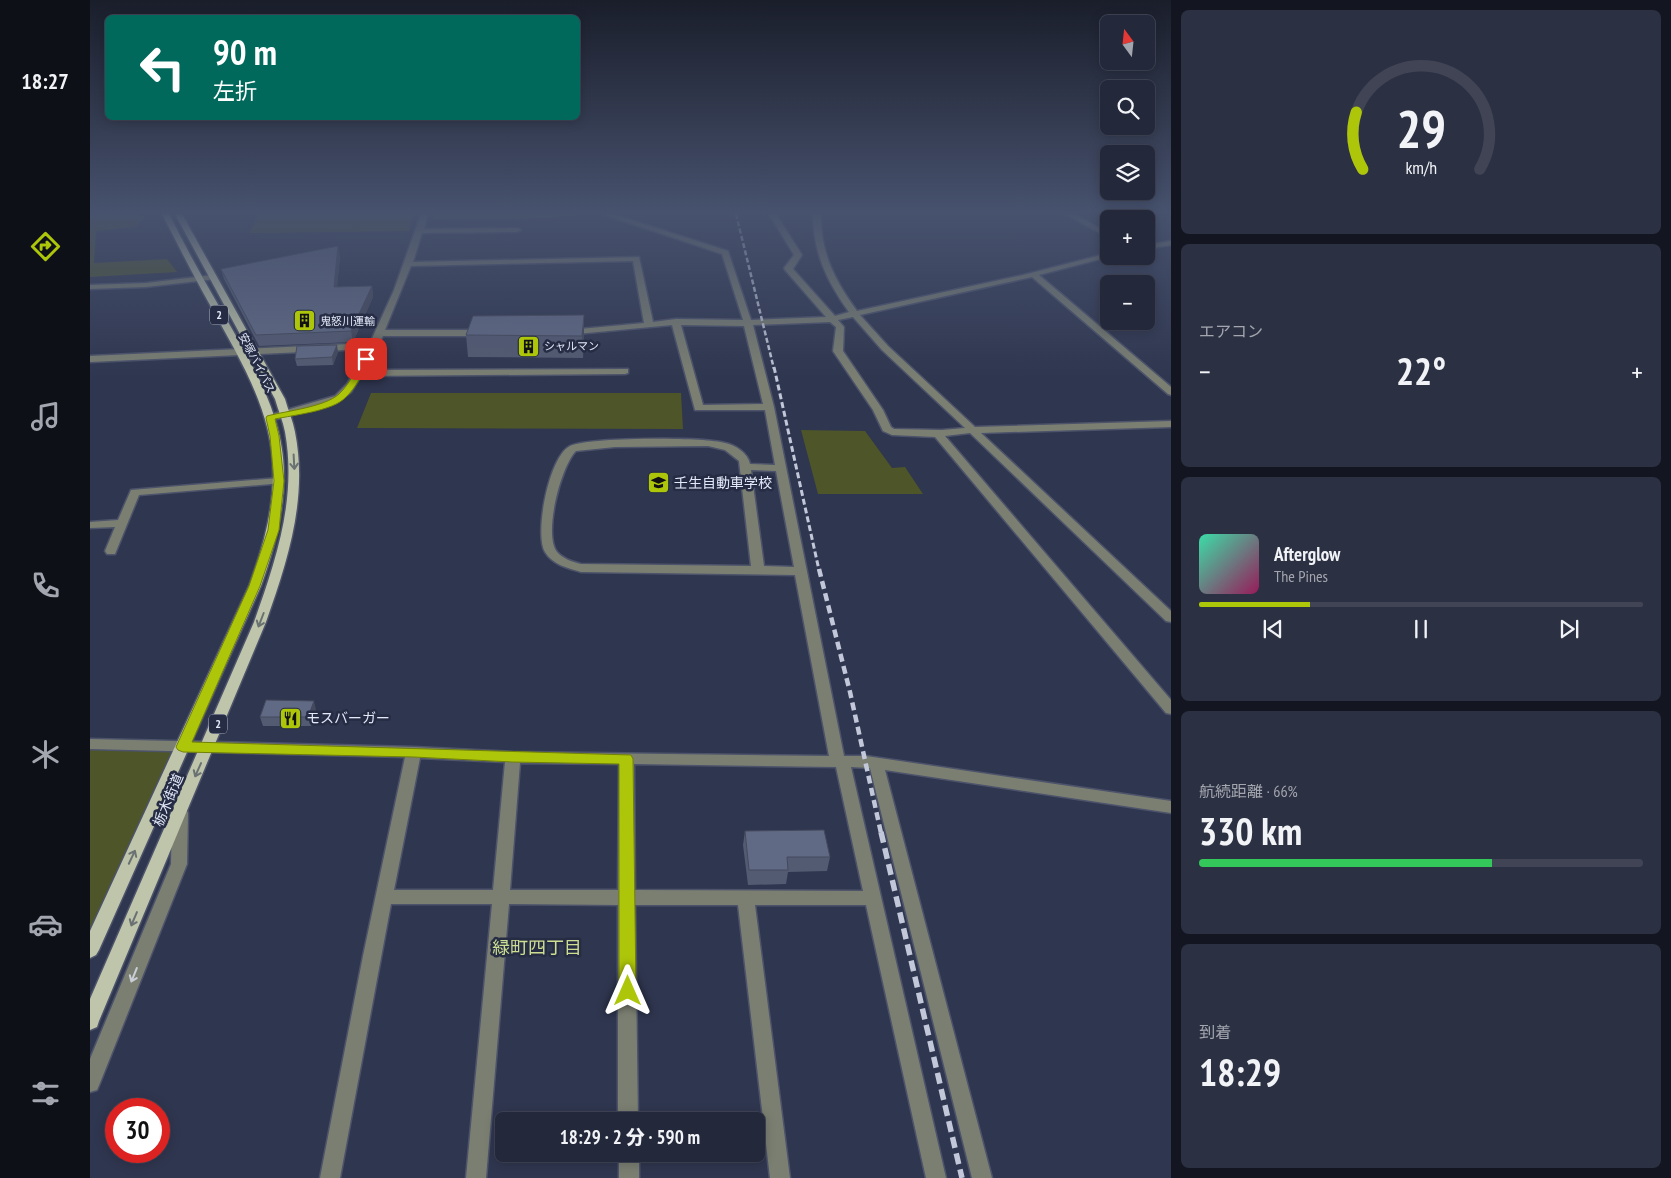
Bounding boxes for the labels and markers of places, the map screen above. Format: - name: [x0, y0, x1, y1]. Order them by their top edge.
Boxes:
- building icon: 鬼怒川運輸: [292, 309, 316, 333]
- place label: 鬼怒川運輸: [320, 314, 375, 328]
- building icon: シャルマン: [516, 334, 540, 358]
- pin: [345, 338, 387, 380]
- place label: シャルマン: [544, 339, 599, 353]
- school or university icon: 壬生自動車学校: [646, 471, 670, 495]
- place label: 壬生自動車学校: [674, 474, 772, 492]
- restaurant icon: モスバーガー: [278, 706, 302, 730]
- place label: モスバーガー: [306, 709, 390, 727]

